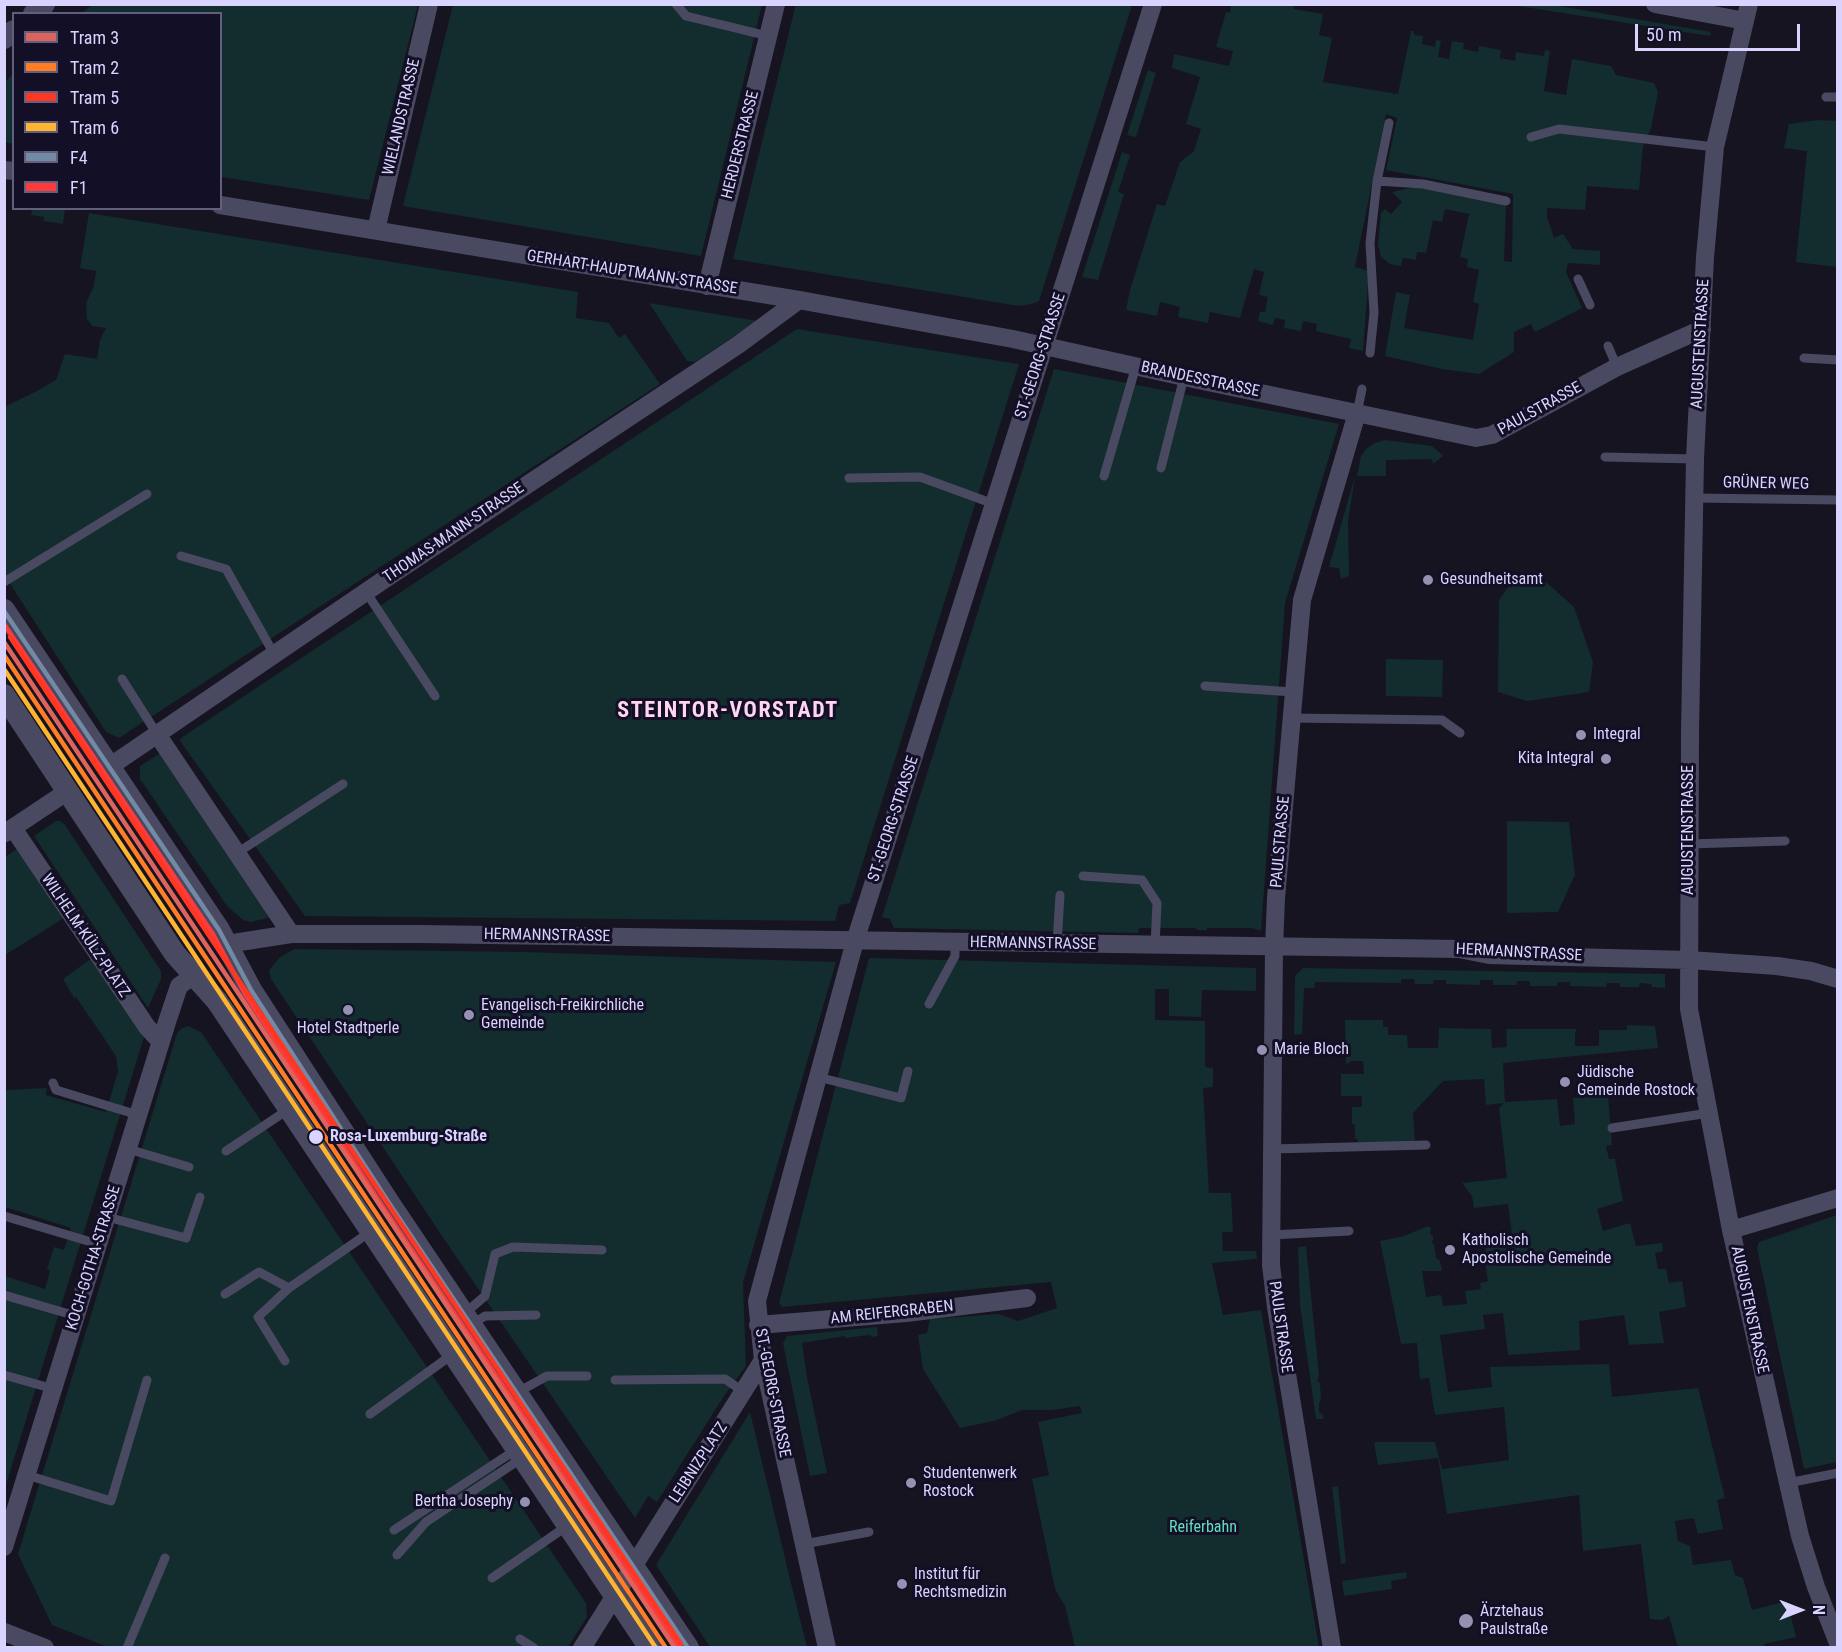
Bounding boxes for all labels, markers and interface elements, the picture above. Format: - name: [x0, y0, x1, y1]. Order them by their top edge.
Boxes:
- legend: [12, 12, 222, 210]
- scale bar: [1638, 12, 1803, 50]
- text: 50 m: [1646, 24, 1681, 45]
- text: Tram 3: [70, 27, 119, 48]
- text: Tram 2: [70, 57, 119, 78]
- street label: WIELANDSTRASSE: [379, 57, 425, 177]
- text: Tram 5: [70, 87, 119, 108]
- street label: HERDERSTRASSE: [718, 89, 764, 201]
- text: Tram 6: [70, 117, 119, 138]
- text: F4: [70, 147, 88, 168]
- text: F1: [70, 177, 88, 198]
- street label: GERHART-HAUPTMANN-STRASSE: [525, 247, 739, 299]
- street label: AUGUSTENSTRASSE: [1688, 279, 1714, 409]
- street label: ST.-GEORG-STRASSE: [1012, 291, 1070, 421]
- street label: BRANDESSTRASSE: [1139, 358, 1261, 402]
- street label: PAULSTRASSE: [1495, 378, 1585, 440]
- street label: GRÜNER WEG: [1723, 474, 1809, 494]
- street label: THOMAS-MANN-STRASSE: [380, 479, 528, 587]
- place label: Gesundheitsamt: [1440, 570, 1543, 590]
- marker: Gesundheitsamt: [1421, 573, 1435, 587]
- district label: STEINTOR-VORSTADT: [617, 698, 839, 724]
- place label: Integral: [1593, 725, 1641, 745]
- marker: Integral: [1574, 728, 1588, 742]
- place label: Kita Integral: [1518, 749, 1594, 769]
- marker: Kita Integral: [1599, 752, 1613, 766]
- street label: ST.-GEORG-STRASSE: [865, 754, 923, 884]
- street label: AUGUSTENSTRASSE: [1679, 765, 1699, 895]
- street label: PAULSTRASSE: [1267, 795, 1295, 889]
- street label: WILHELM-KÜLZ-PLATZ: [37, 871, 133, 1001]
- street label: HERMANNSTRASSE: [484, 925, 610, 947]
- street label: HERMANNSTRASSE: [970, 933, 1096, 955]
- street label: HERMANNSTRASSE: [1455, 940, 1583, 966]
- place label: Evangelisch-Freikirchliche Gemeinde: [481, 996, 644, 1034]
- marker: Hotel Stadtperle: [341, 1003, 355, 1017]
- marker: Evangelisch-Freikirchliche Gemeinde: [462, 1008, 476, 1022]
- place label: Hotel Stadtperle: [297, 1019, 399, 1039]
- place label: Marie Bloch: [1274, 1040, 1349, 1060]
- marker: Marie Bloch: [1255, 1043, 1269, 1057]
- place label: Jüdische Gemeinde Rostock: [1577, 1063, 1695, 1101]
- marker: Jüdische Gemeinde Rostock: [1558, 1075, 1572, 1089]
- place label: Rosa-Luxemburg-Straße: [330, 1127, 487, 1147]
- marker: Rosa-Luxemburg-Straße: [307, 1128, 325, 1146]
- street label: KOCH-GOTHA-STRASSE: [63, 1183, 125, 1333]
- place label: Katholisch Apostolische Gemeinde: [1462, 1231, 1611, 1269]
- marker: Katholisch Apostolische Gemeinde: [1443, 1243, 1457, 1257]
- street label: AUGUSTENSTRASSE: [1726, 1244, 1772, 1376]
- street label: PAULSTRASSE: [1264, 1280, 1296, 1374]
- street label: AM REIFERGRABEN: [830, 1297, 954, 1329]
- street label: ST.-GEORG-STRASSE: [750, 1327, 794, 1459]
- street label: LEIBNIZPLATZ: [666, 1419, 732, 1507]
- place label: Studentenwerk Rostock: [923, 1464, 1017, 1502]
- marker: Studentenwerk Rostock: [904, 1476, 918, 1490]
- place label: Bertha Josephy: [415, 1492, 513, 1512]
- marker: Bertha Josephy: [518, 1495, 532, 1509]
- park label: Reiferbahn: [1169, 1518, 1237, 1538]
- place label: Institut für Rechtsmedizin: [914, 1565, 1007, 1603]
- marker: Institut für Rechtsmedizin: [895, 1577, 909, 1591]
- north arrow: [1770, 1580, 1830, 1640]
- place label: Ärztehaus Paulstraße: [1480, 1602, 1548, 1640]
- text: N: [1809, 1605, 1828, 1615]
- marker: Ärztehaus Paulstraße: [1457, 1612, 1475, 1630]

